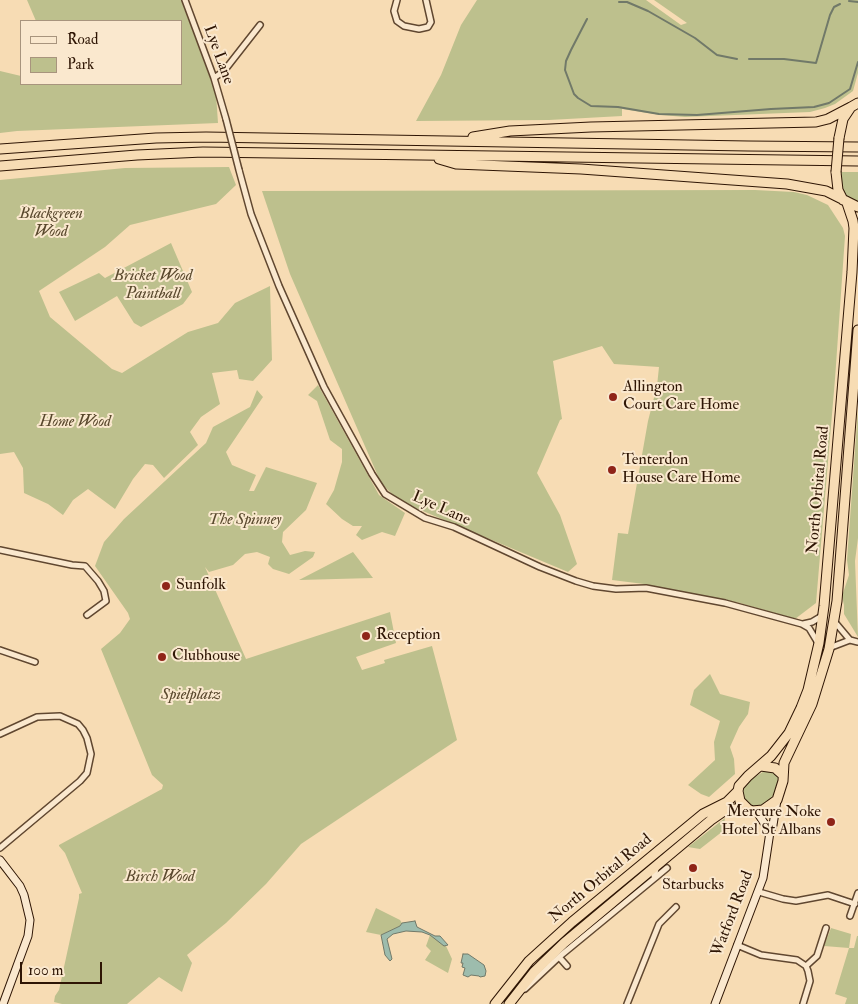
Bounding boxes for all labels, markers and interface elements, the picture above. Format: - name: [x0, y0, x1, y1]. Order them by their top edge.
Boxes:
- legend: [20, 20, 182, 85]
- street label: Lye Lane: [198, 23, 238, 87]
- text: Road: [67, 30, 98, 49]
- text: Park: [67, 55, 94, 74]
- park label: Blackgreen Wood: [19, 205, 83, 243]
- park label: Bricket Wood Paintball: [113, 267, 193, 305]
- place label: Allington Court Care Home: [623, 378, 739, 416]
- marker: Allington Court Care Home: [607, 391, 619, 403]
- park label: Home Wood: [39, 413, 111, 433]
- street label: North Orbital Road: [804, 425, 834, 555]
- place label: Tenterdon House Care Home: [622, 451, 740, 489]
- marker: Tenterdon House Care Home: [606, 464, 618, 476]
- street label: Lye Lane: [409, 488, 473, 530]
- park label: The Spinney: [208, 511, 282, 531]
- place label: Sunfolk: [176, 576, 226, 596]
- marker: Sunfolk: [160, 580, 172, 592]
- place label: Reception: [376, 626, 441, 646]
- marker: Reception: [360, 630, 372, 642]
- place label: Clubhouse: [172, 647, 240, 667]
- marker: Clubhouse: [156, 651, 168, 663]
- park label: Spielplatz: [161, 686, 221, 706]
- place label: Mercure Noke Hotel St Albans: [721, 803, 821, 841]
- marker: Mercure Noke Hotel St Albans: [825, 816, 837, 828]
- street label: North Orbital Road: [546, 830, 656, 928]
- marker: Starbucks: [687, 862, 699, 874]
- park label: Birch Wood: [125, 868, 195, 888]
- street label: Watford Road: [708, 869, 758, 959]
- place label: Starbucks: [662, 876, 724, 896]
- scale bar: [22, 952, 105, 984]
- text: 100 m: [28, 961, 63, 980]

